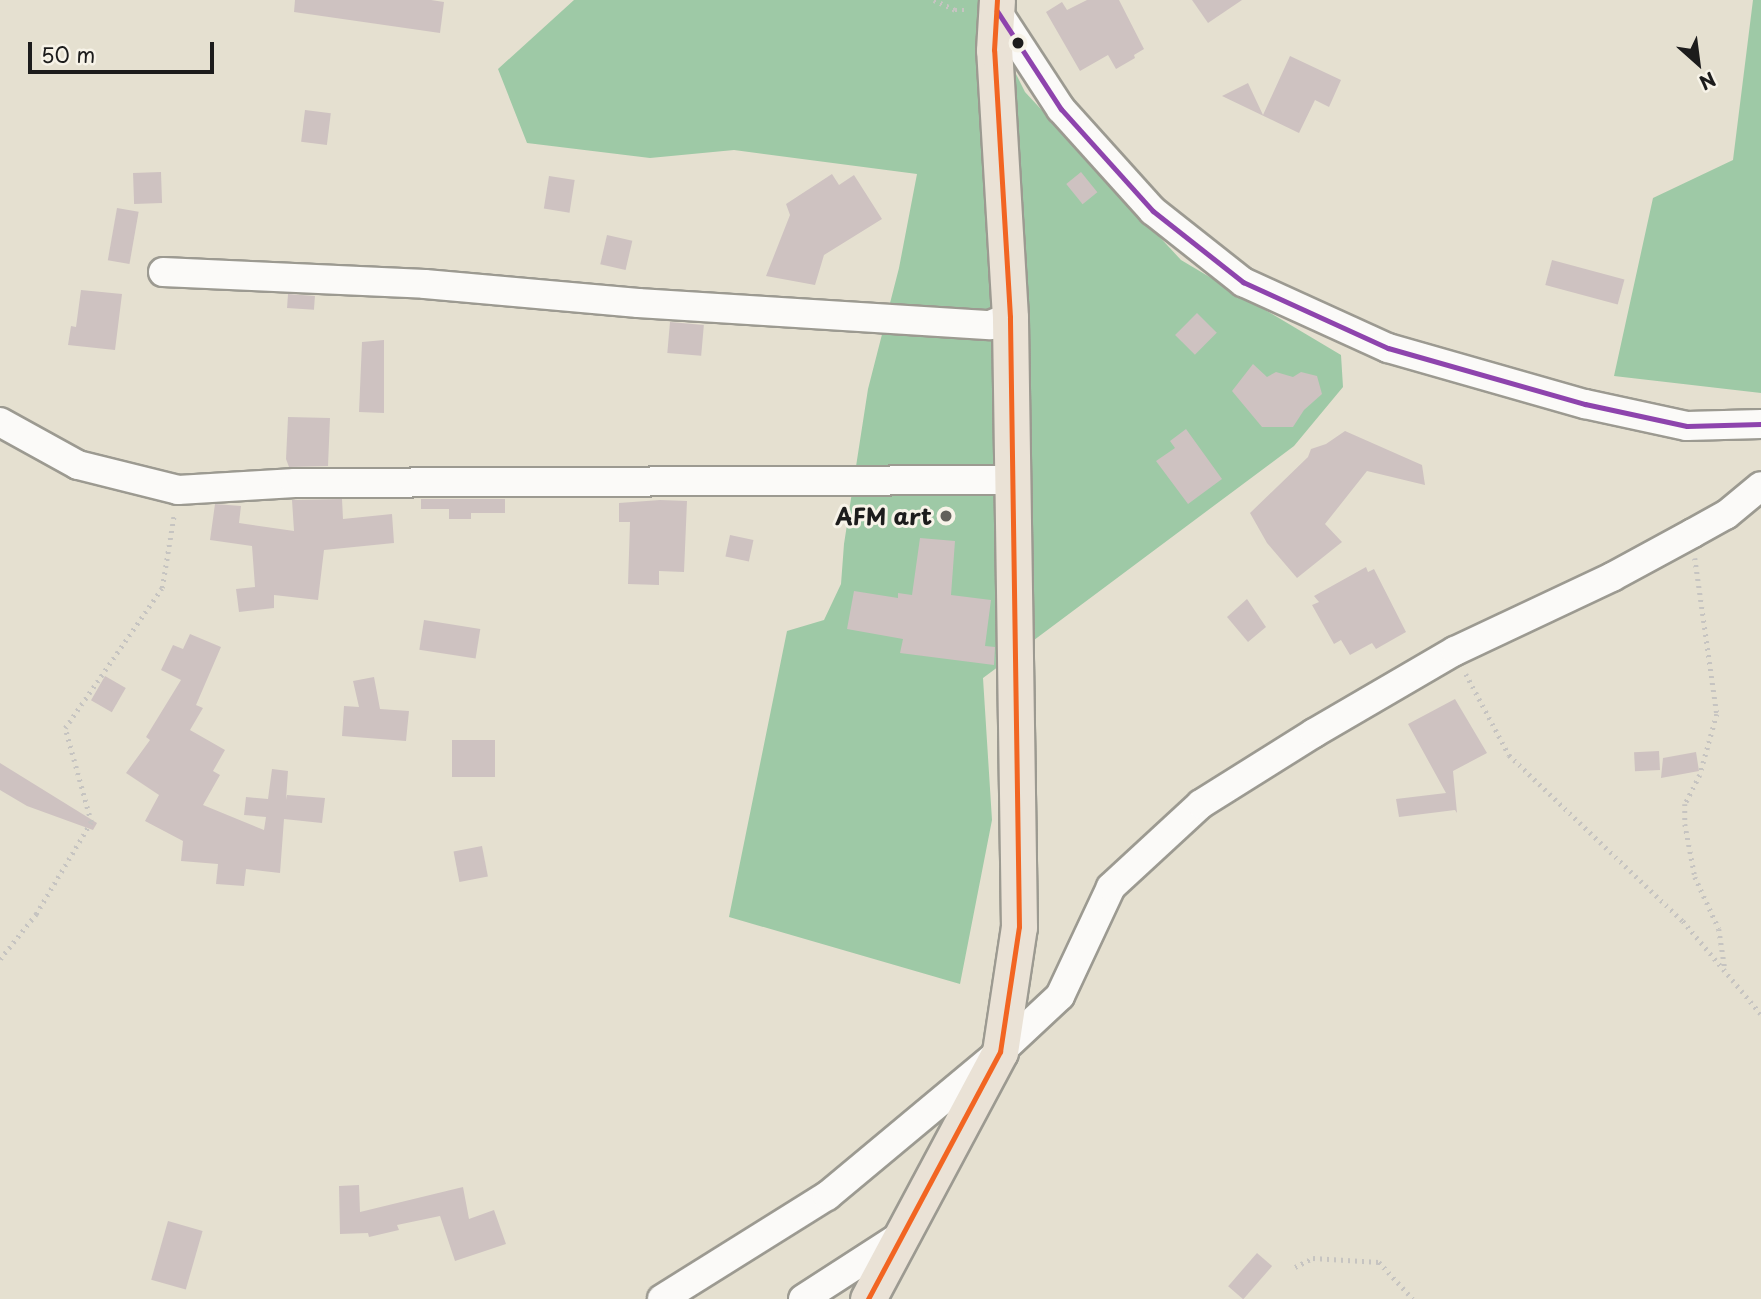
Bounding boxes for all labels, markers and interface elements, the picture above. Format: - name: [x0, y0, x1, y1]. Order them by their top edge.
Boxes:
- scale bar: [32, 28, 217, 72]
- north arrow: [1663, 28, 1733, 98]
- unlabelled marker: [1011, 36, 1025, 50]
- text: 50 m: [41, 38, 95, 70]
- text: N: [1695, 66, 1721, 97]
- place label: AFM art: [833, 502, 932, 530]
- marker: AFM art: [938, 508, 954, 524]

